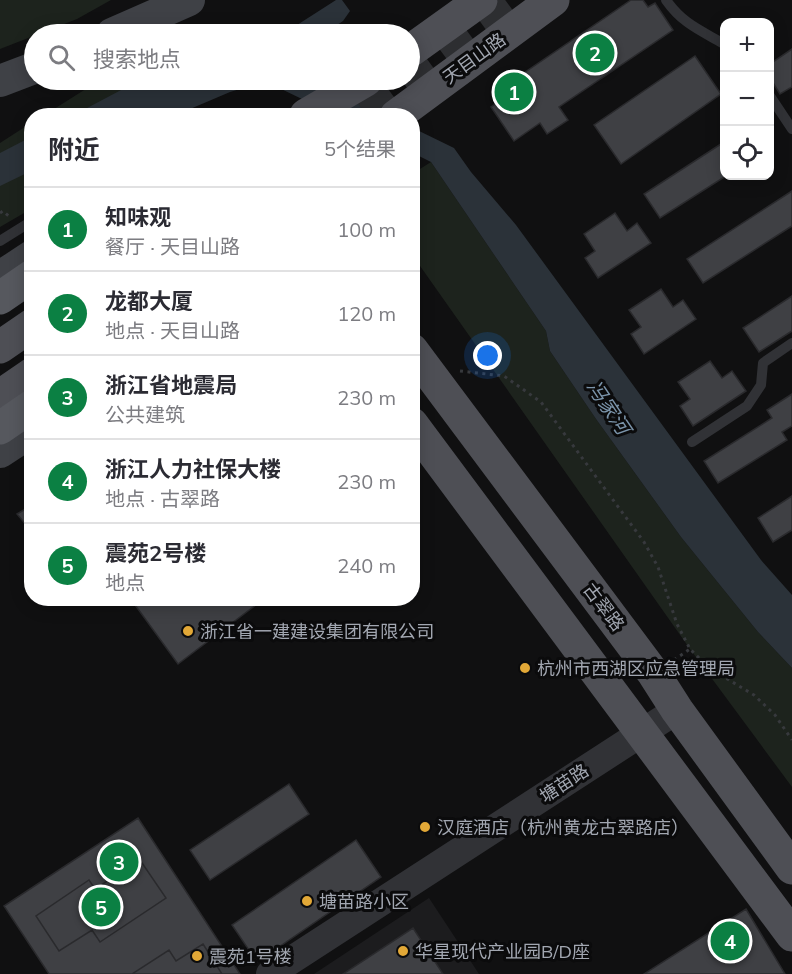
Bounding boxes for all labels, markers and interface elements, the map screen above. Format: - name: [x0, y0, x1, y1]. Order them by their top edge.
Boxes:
- map controls: [720, 18, 774, 180]
- button: +: [720, 18, 774, 72]
- search box: [24, 24, 420, 90]
- street label: 天目山路: [438, 28, 510, 88]
- pin: 2: [576, 31, 614, 76]
- icon: search: [45, 41, 78, 74]
- text: 搜索地点: [93, 45, 181, 73]
- pin: 1: [494, 70, 534, 115]
- button: −: [720, 72, 774, 126]
- button: locate: [720, 126, 774, 180]
- text: 附近: [48, 133, 100, 166]
- text: 5个结果: [324, 136, 396, 161]
- text: 知味观: [105, 203, 171, 231]
- text: 1: [62, 217, 74, 242]
- text: 100 m: [337, 217, 396, 242]
- text: 餐厅 · 天目山路: [105, 234, 240, 259]
- text: 龙都大厦: [105, 287, 193, 315]
- text: 2: [62, 301, 74, 326]
- text: 120 m: [337, 301, 396, 326]
- text: 地点 · 天目山路: [105, 318, 240, 343]
- your location: [473, 341, 502, 370]
- text: 浙江省地震局: [105, 371, 237, 399]
- water label: 冯家河: [582, 375, 638, 442]
- text: 3: [62, 385, 74, 410]
- text: 230 m: [337, 385, 396, 410]
- text: 公共建筑: [105, 402, 185, 427]
- text: 浙江人力社保大楼: [105, 455, 281, 483]
- text: 4: [62, 469, 74, 494]
- text: 230 m: [337, 469, 396, 494]
- text: 地点 · 古翠路: [105, 486, 220, 511]
- text: 震苑2号楼: [105, 539, 206, 567]
- text: 5: [62, 553, 74, 578]
- text: 240 m: [337, 553, 396, 578]
- text: 地点: [105, 570, 145, 595]
- street label: 古翠路: [579, 579, 629, 635]
- place label: 浙江省一建建设集团有限公司: [200, 620, 434, 643]
- marker: 浙江省一建建设集团有限公司: [181, 624, 195, 638]
- place label: 杭州市西湖区应急管理局: [537, 657, 735, 680]
- marker: 杭州市西湖区应急管理局: [518, 661, 532, 675]
- street label: 塘苗路: [535, 759, 593, 807]
- place label: 汉庭酒店（杭州黄龙古翠路店）: [437, 816, 689, 839]
- marker: 汉庭酒店（杭州黄龙古翠路店）: [418, 820, 432, 834]
- pin: 3: [100, 840, 138, 884]
- pin: 5: [82, 884, 120, 930]
- place label: 塘苗路小区: [319, 890, 409, 913]
- marker: 塘苗路小区: [300, 894, 314, 908]
- pin: 4: [710, 918, 750, 964]
- place label: 华星现代产业园B/D座: [415, 940, 590, 963]
- marker: 华星现代产业园B/D座: [396, 944, 410, 958]
- place label: 震苑1号楼: [209, 945, 292, 968]
- marker: 震苑1号楼: [190, 949, 204, 963]

